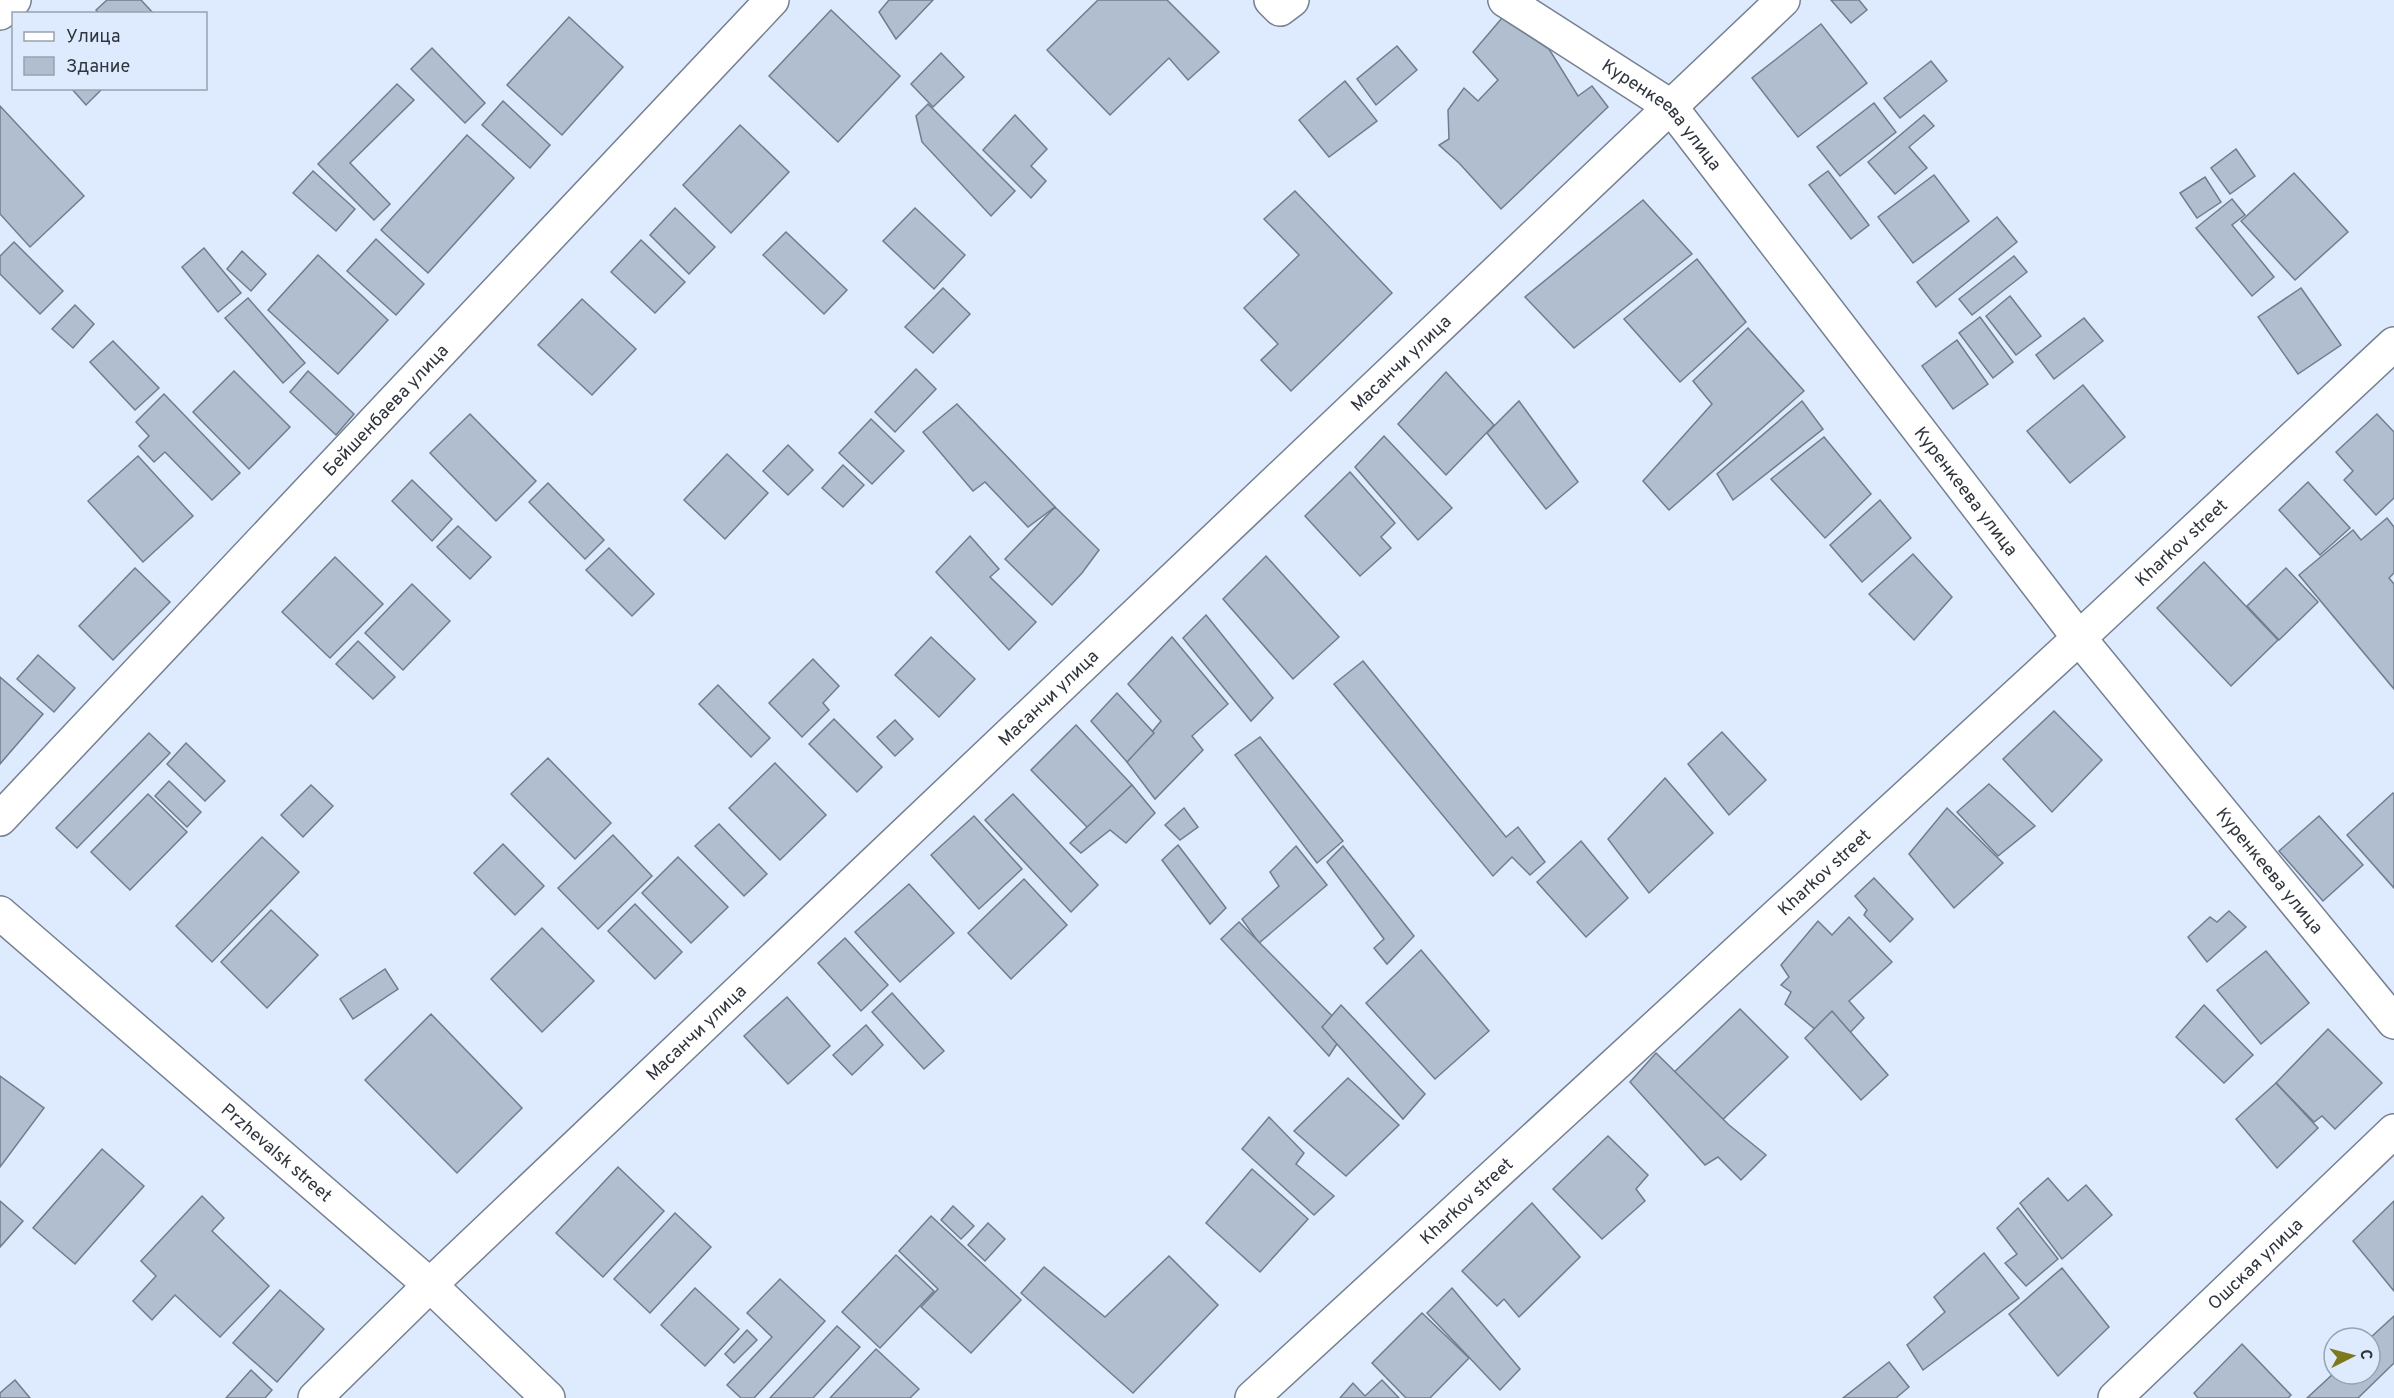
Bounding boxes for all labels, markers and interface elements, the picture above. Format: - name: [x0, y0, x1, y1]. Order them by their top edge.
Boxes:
- legend: [12, 12, 207, 90]
- text: Улица: [66, 26, 120, 49]
- street label: Куренкеева улица: [1597, 55, 1726, 176]
- text: Здание: [66, 56, 130, 79]
- street label: Масанчи улица: [1347, 311, 1457, 417]
- street label: Бейшенбаева улица: [319, 340, 454, 482]
- street label: Куренкеева улица: [1908, 423, 2022, 561]
- street label: Kharkov street: [2131, 495, 2233, 593]
- street label: Масанчи улица: [994, 646, 1104, 752]
- street label: Куренкеева улица: [2210, 803, 2327, 940]
- street label: Kharkov street: [1774, 825, 1877, 922]
- street label: Масанчи улица: [642, 980, 752, 1087]
- street label: Przhevalsk street: [216, 1099, 336, 1208]
- street label: Kharkov street: [1416, 1154, 1519, 1251]
- street label: Ошская улица: [2204, 1214, 2309, 1316]
- north arrow: [2322, 1326, 2382, 1386]
- text: С: [2354, 1349, 2375, 1361]

